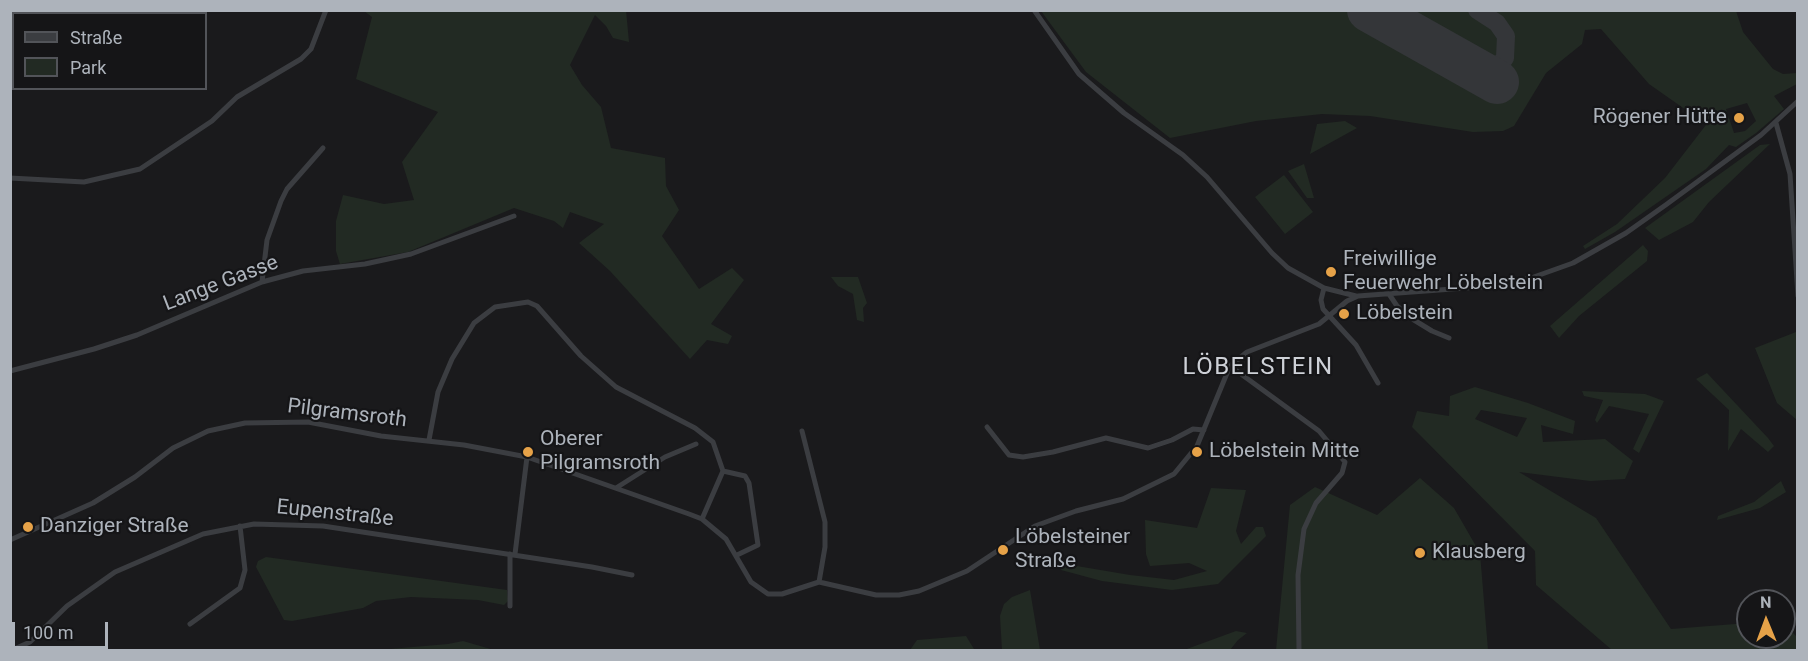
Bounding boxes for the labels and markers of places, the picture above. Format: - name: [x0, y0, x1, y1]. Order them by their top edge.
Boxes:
- place label: Rögener Hütte: [1593, 105, 1727, 131]
- marker: Rögener Hütte: [1732, 111, 1746, 125]
- place label: Freiwillige Feuerwehr Löbelstein: [1343, 247, 1543, 297]
- marker: Freiwillige Feuerwehr Löbelstein: [1324, 265, 1338, 279]
- place label: Löbelstein: [1356, 301, 1453, 327]
- marker: Löbelstein: [1337, 307, 1351, 321]
- place label: Oberer Pilgramsroth: [540, 427, 660, 477]
- place label: Löbelstein Mitte: [1209, 439, 1359, 465]
- marker: Oberer Pilgramsroth: [521, 445, 535, 459]
- marker: Löbelstein Mitte: [1190, 445, 1204, 459]
- place label: Danziger Straße: [40, 514, 189, 540]
- marker: Danziger Straße: [21, 520, 35, 534]
- place label: Löbelsteiner Straße: [1015, 525, 1130, 575]
- place label: Klausberg: [1432, 540, 1526, 566]
- marker: Löbelsteiner Straße: [996, 543, 1010, 557]
- marker: Klausberg: [1413, 546, 1427, 560]

